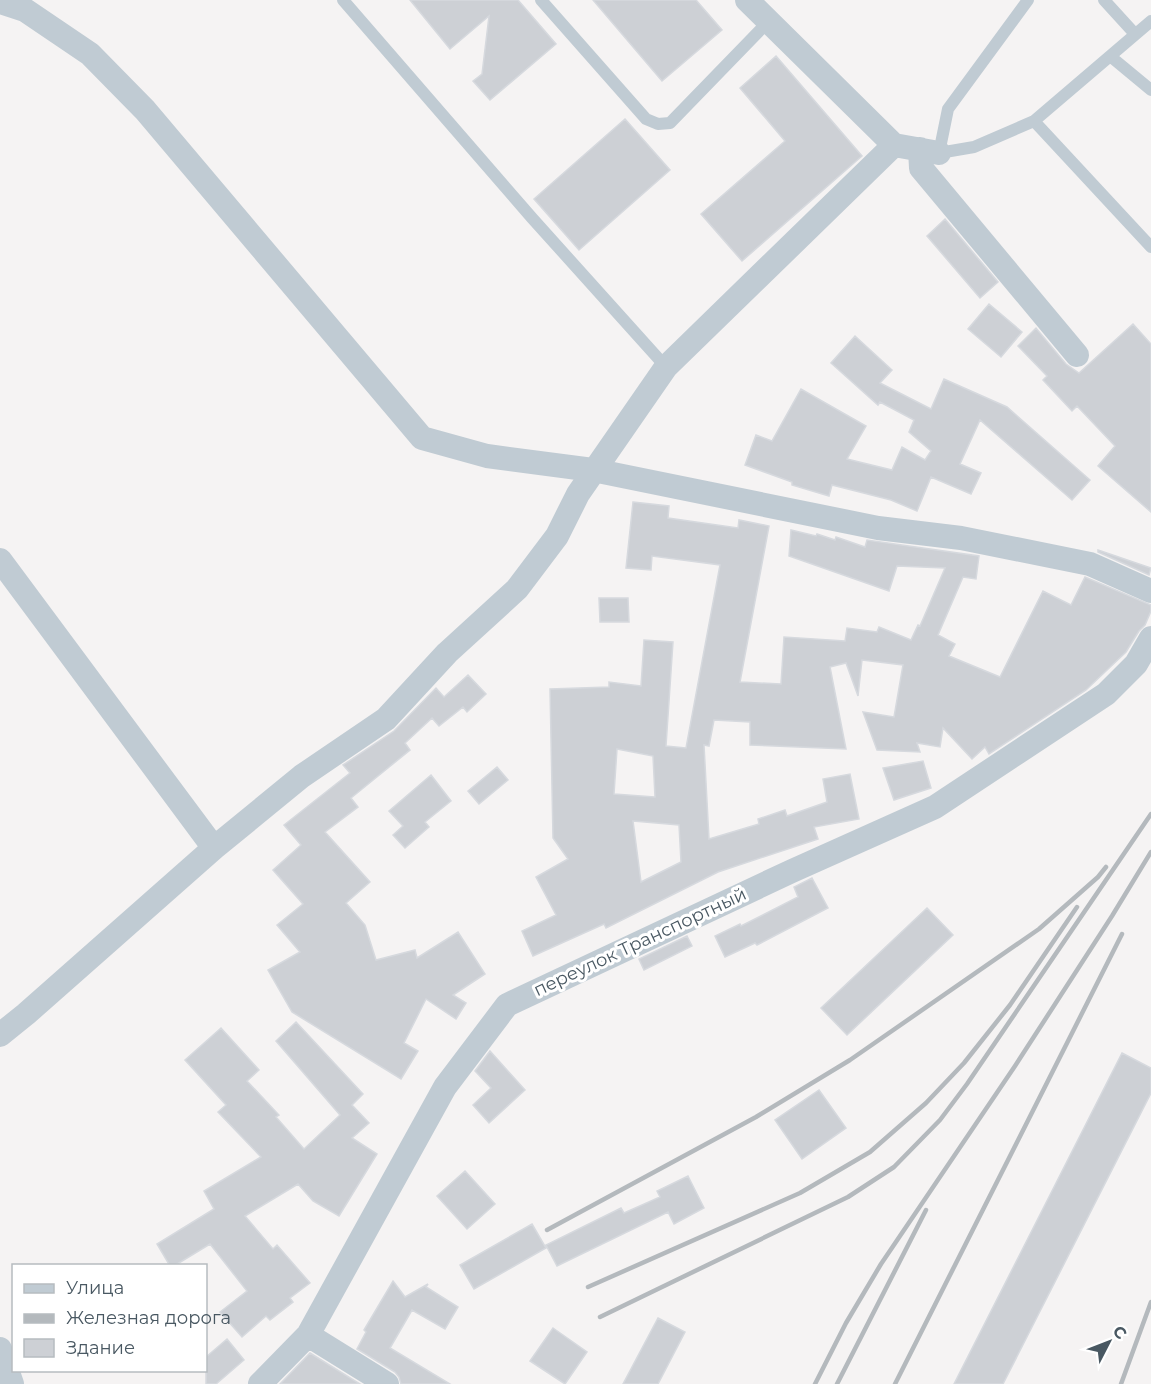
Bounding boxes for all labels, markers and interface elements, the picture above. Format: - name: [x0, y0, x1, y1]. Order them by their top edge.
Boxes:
- street label: переулок Транспортный: [530, 883, 750, 1001]
- legend: [12, 1264, 207, 1372]
- text: Улица: [66, 1277, 124, 1299]
- text: Железная дорога: [66, 1307, 231, 1329]
- north arrow: [1079, 1312, 1139, 1372]
- text: С: [1109, 1322, 1131, 1343]
- text: Здание: [66, 1337, 135, 1359]

